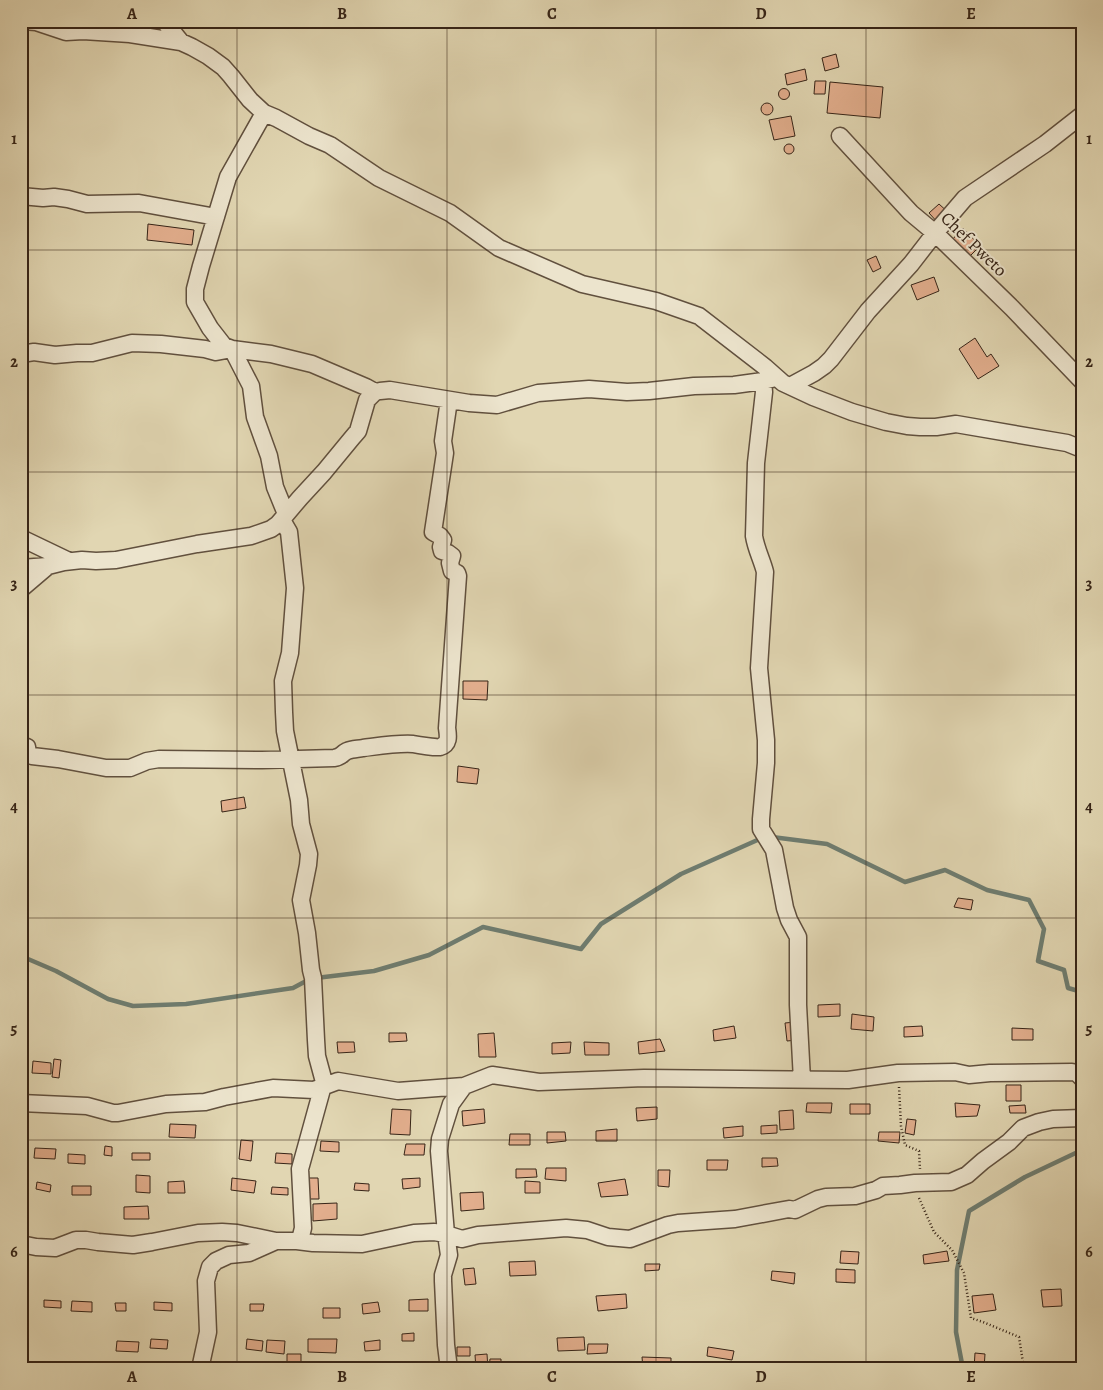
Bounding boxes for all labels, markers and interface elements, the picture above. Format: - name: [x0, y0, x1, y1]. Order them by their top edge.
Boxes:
- text: A: [126, 3, 138, 25]
- text: B: [337, 3, 347, 25]
- text: C: [547, 3, 557, 25]
- text: D: [755, 3, 767, 25]
- text: E: [966, 3, 976, 25]
- text: 1: [11, 128, 17, 150]
- text: 1: [1086, 128, 1092, 150]
- street label: Chef Pweto: [935, 206, 1013, 282]
- text: 2: [10, 351, 18, 373]
- text: 2: [1085, 351, 1093, 373]
- text: 3: [11, 573, 18, 595]
- text: 3: [1086, 573, 1093, 595]
- text: 4: [10, 796, 18, 818]
- text: 4: [1085, 796, 1093, 818]
- text: 5: [11, 1018, 18, 1040]
- text: 5: [1086, 1018, 1093, 1040]
- text: 6: [10, 1241, 18, 1263]
- text: 6: [1085, 1241, 1093, 1263]
- text: A: [126, 1366, 138, 1388]
- text: B: [337, 1366, 347, 1388]
- text: C: [547, 1366, 557, 1388]
- text: D: [755, 1366, 767, 1388]
- text: E: [966, 1366, 976, 1388]

